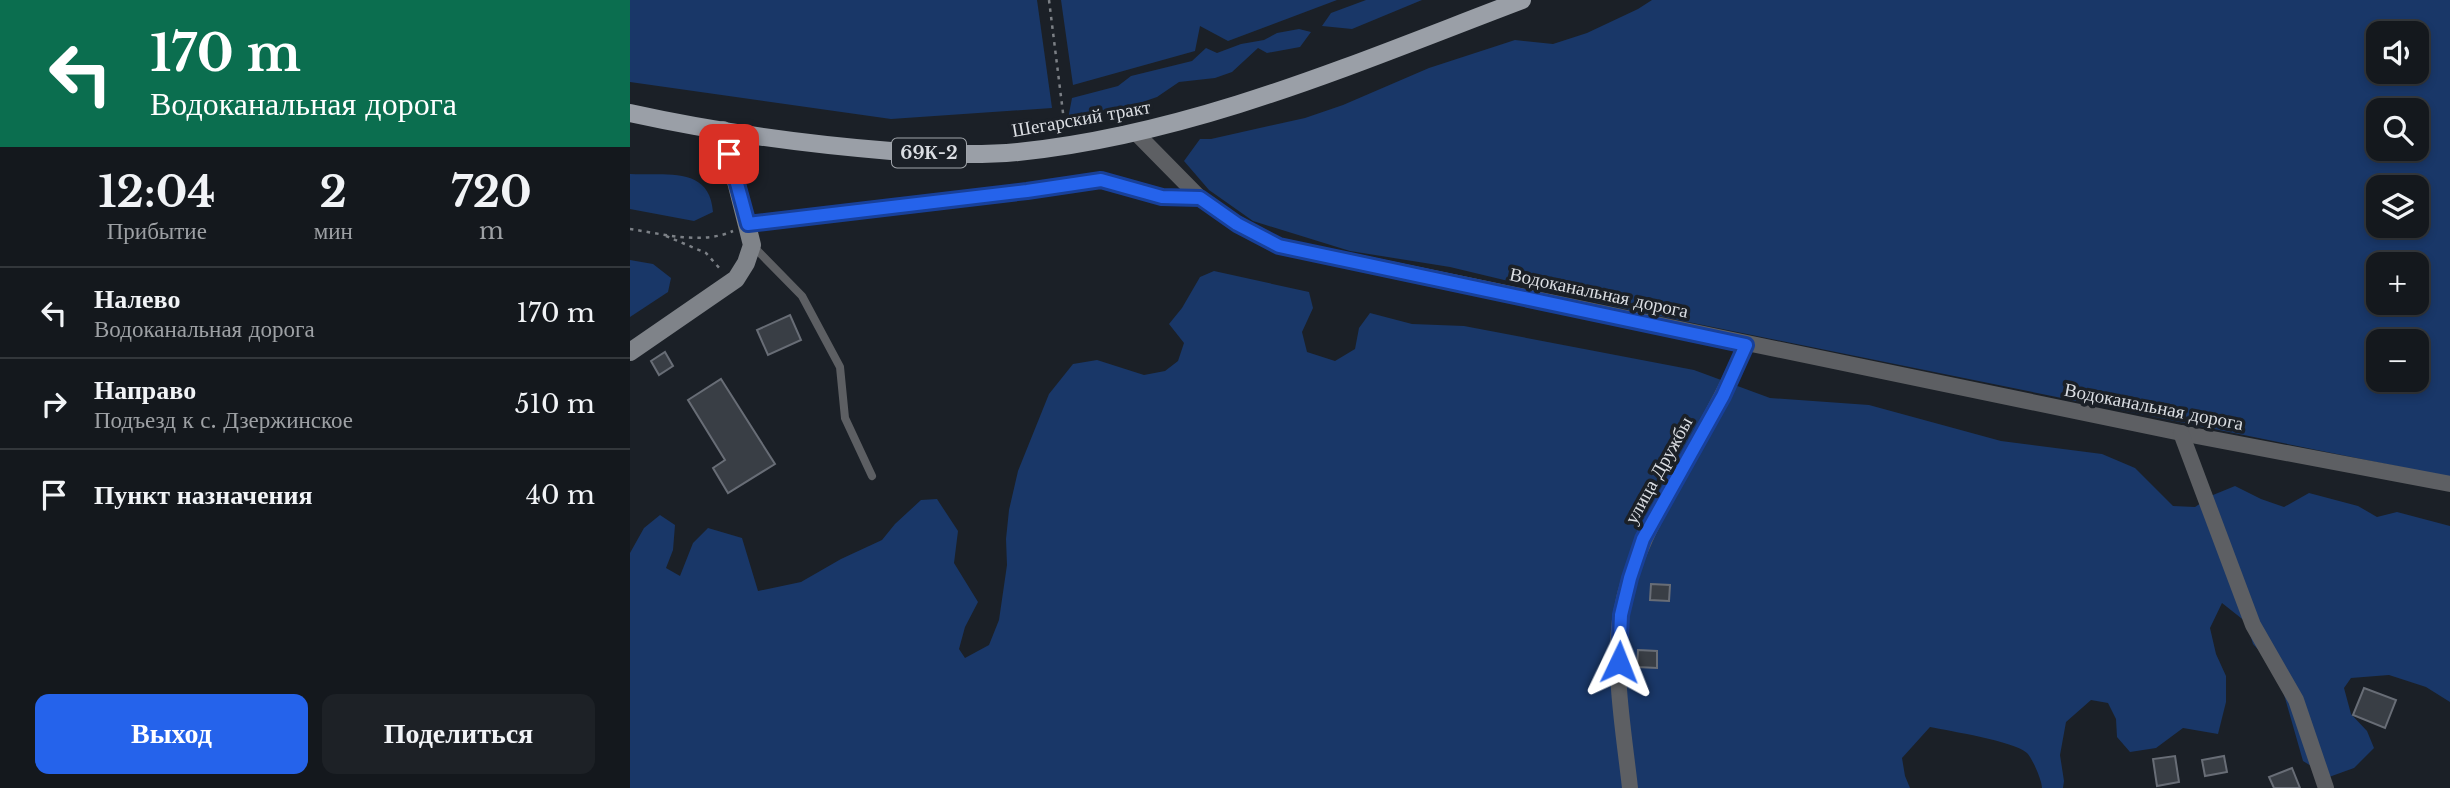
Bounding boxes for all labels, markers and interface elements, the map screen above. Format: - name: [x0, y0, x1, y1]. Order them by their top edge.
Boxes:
- map controls: [2366, 21, 2429, 392]
- button: sound: [2366, 21, 2429, 84]
- text: 170 m: [150, 23, 301, 84]
- icon: left: [35, 28, 126, 119]
- text: Водоканальная дорога: [150, 84, 457, 124]
- street label: Шегарский тракт: [1010, 95, 1153, 142]
- button: search: [2366, 98, 2429, 161]
- pin: [699, 124, 759, 184]
- icon: arrive: [710, 135, 748, 173]
- road number: 69К-2: [892, 138, 966, 168]
- text: 12:04: [98, 166, 215, 218]
- text: 2: [320, 166, 347, 218]
- text: 720: [451, 166, 532, 218]
- button: layers: [2366, 175, 2429, 238]
- text: Прибытие: [107, 217, 207, 245]
- text: мин: [314, 217, 353, 245]
- text: m: [479, 217, 504, 245]
- button: +: [2366, 252, 2429, 315]
- street label: Водоканальная дорога: [1507, 262, 1691, 323]
- text: Налево: [94, 283, 180, 315]
- icon: left: [35, 294, 73, 332]
- text: 170 m: [516, 297, 595, 329]
- text: Водоканальная дорога: [94, 315, 315, 343]
- button: −: [2366, 329, 2429, 392]
- text: Направо: [94, 374, 196, 406]
- street label: Водоканальная дорога: [2062, 378, 2246, 435]
- icon: right: [35, 385, 73, 423]
- text: 510 m: [515, 388, 595, 420]
- text: Подъезд к с. Дзержинское: [94, 406, 353, 434]
- street label: улица Дружбы: [1619, 412, 1697, 528]
- icon: arrive: [35, 476, 73, 514]
- text: Пункт назначения: [94, 479, 312, 511]
- text: 40 m: [526, 479, 595, 511]
- position arrow: [1582, 625, 1656, 699]
- button: Выход: [35, 694, 308, 774]
- button: Поделиться: [322, 694, 595, 774]

